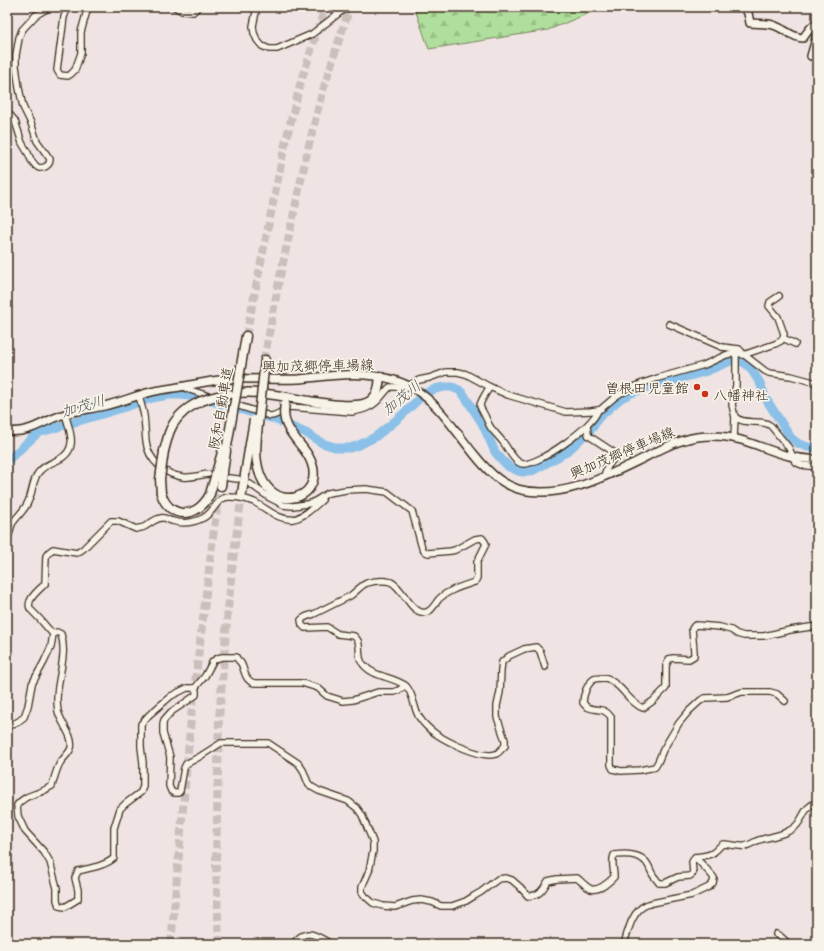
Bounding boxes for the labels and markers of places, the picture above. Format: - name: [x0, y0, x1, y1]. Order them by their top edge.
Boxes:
- place label: 曽根田児童館: [605, 378, 689, 397]
- marker: 曽根田児童館: [692, 382, 702, 392]
- place label: 八幡神社: [713, 385, 769, 404]
- marker: 八幡神社: [700, 389, 710, 399]

